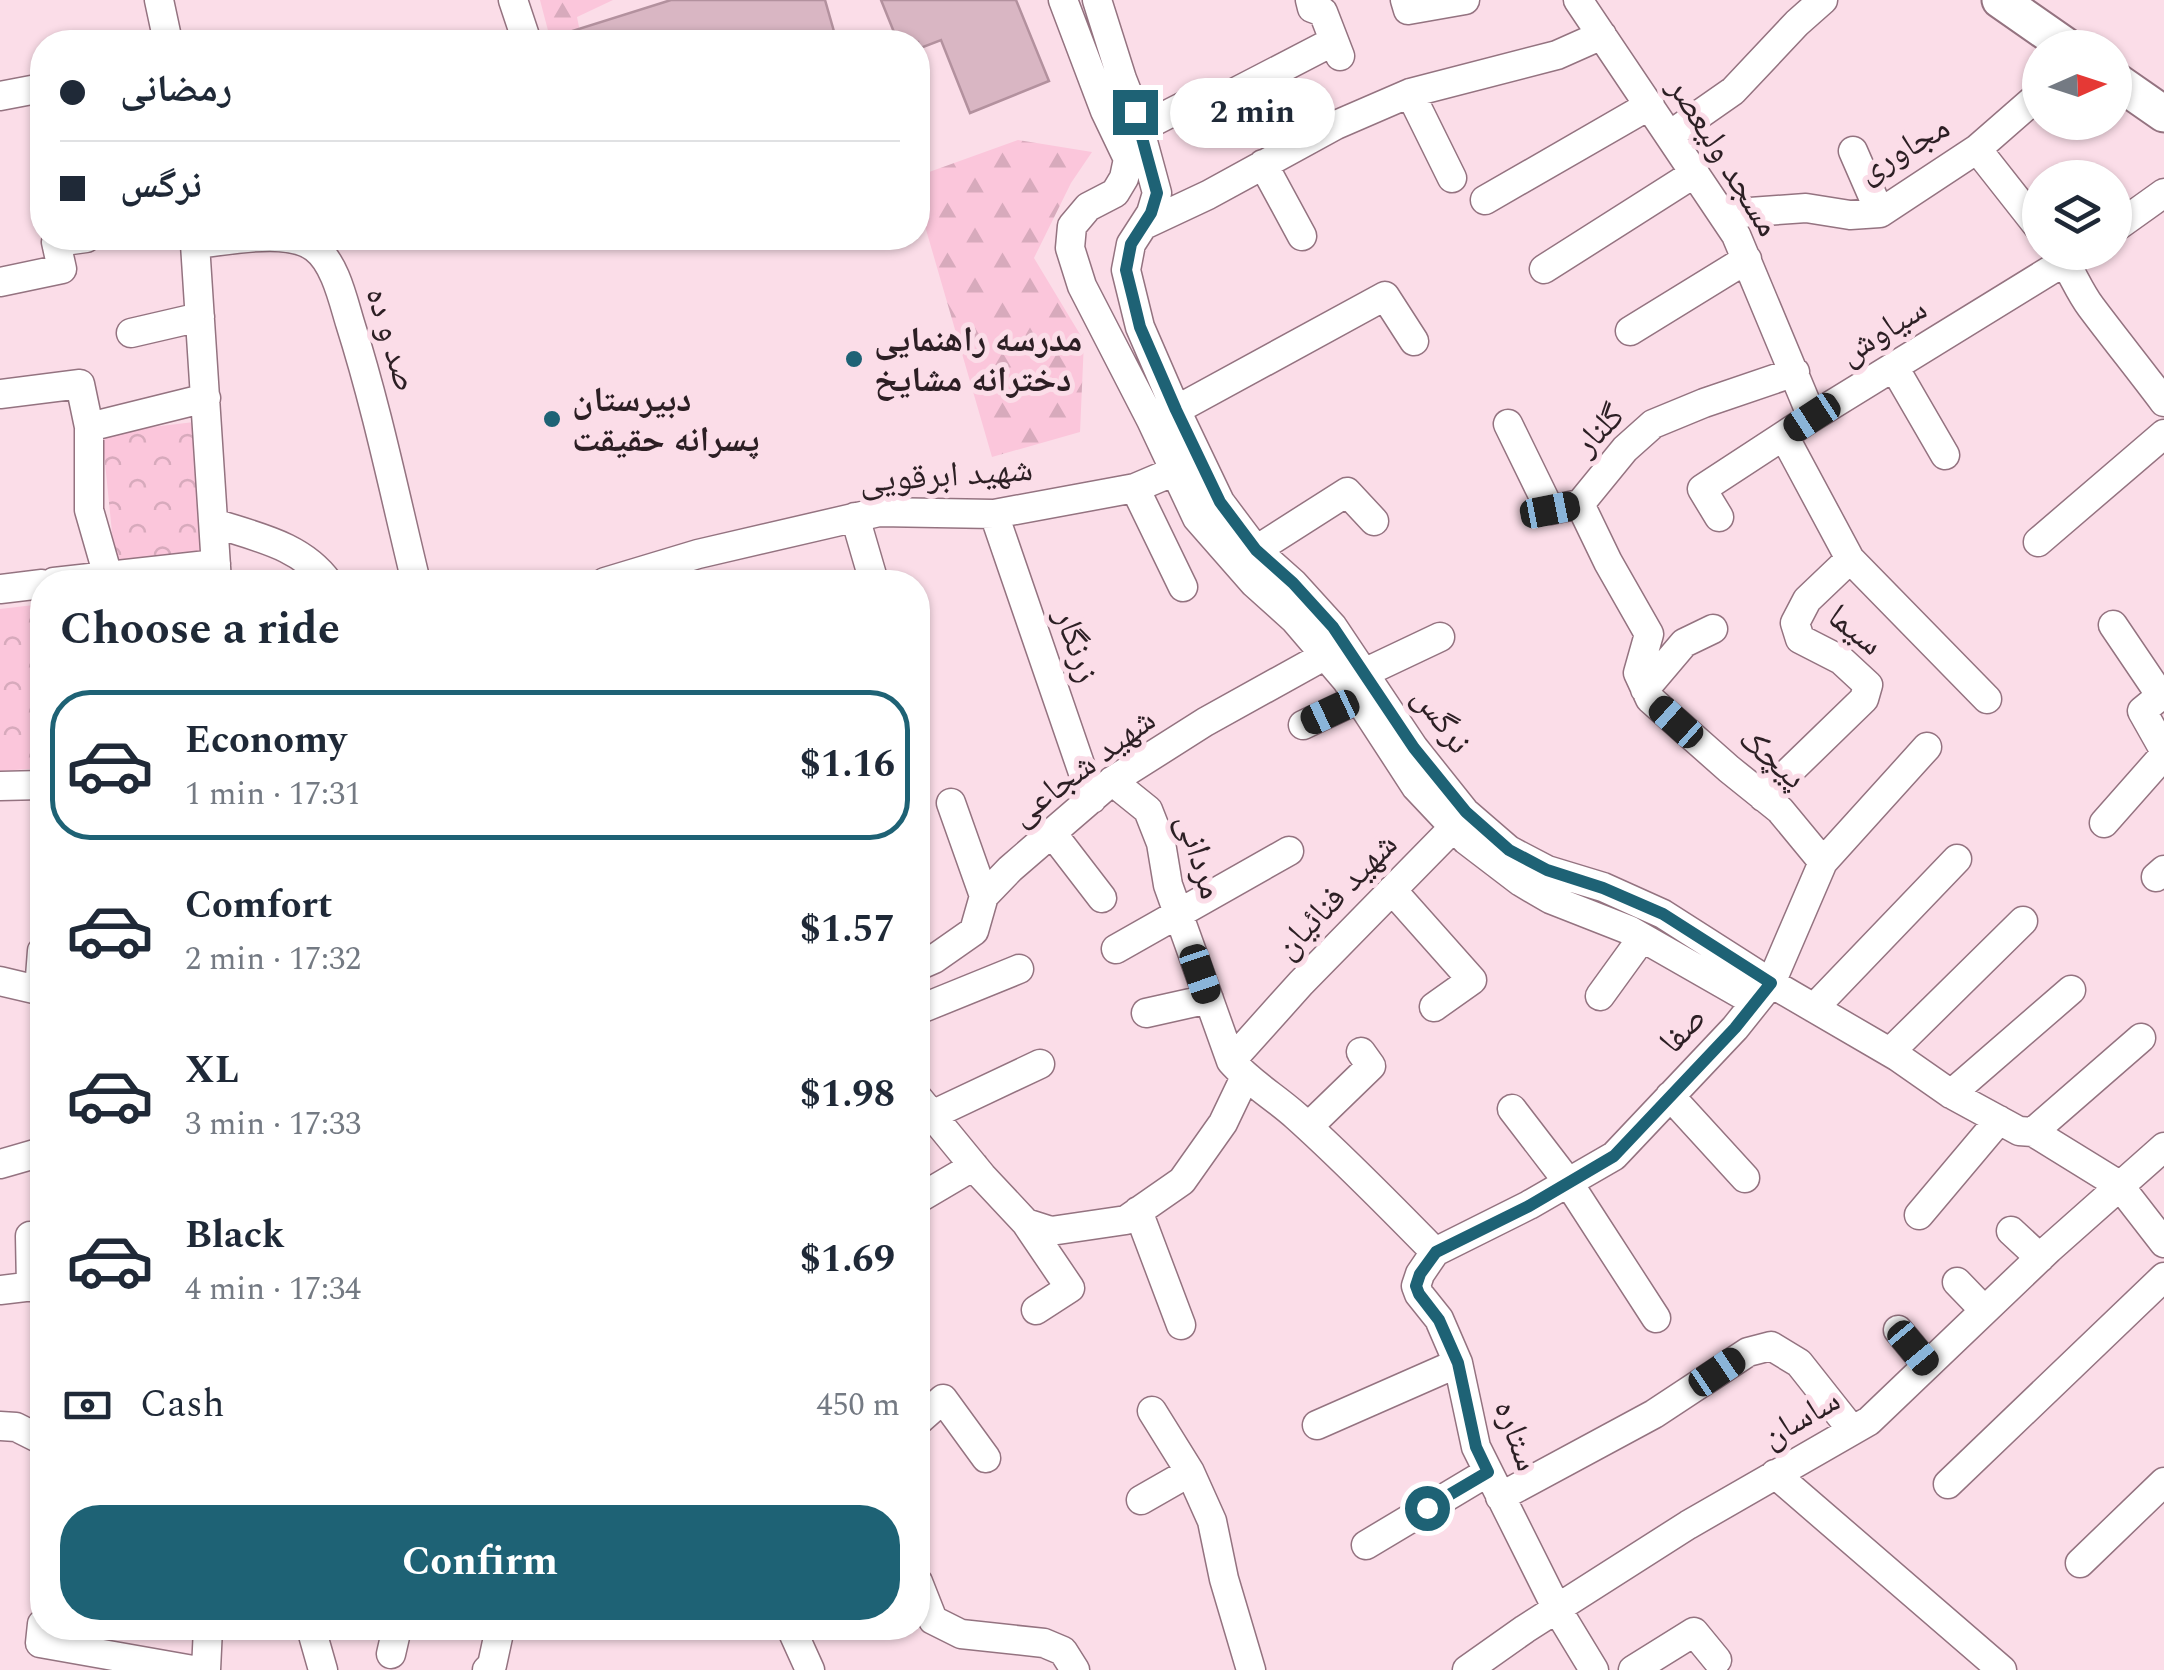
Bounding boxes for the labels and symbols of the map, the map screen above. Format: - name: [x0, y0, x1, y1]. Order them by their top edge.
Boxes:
- north arrow: [2022, 30, 2132, 140]
- street label: مسجد ولیعصر: [1653, 66, 1794, 247]
- callout: 2 min: [1170, 77, 1335, 147]
- route end: [1113, 90, 1158, 135]
- street label: مجاوری: [1847, 101, 1960, 197]
- street label: صد و ده: [351, 281, 433, 398]
- street label: سیاوش: [1828, 283, 1938, 379]
- place label: مدرسه راهنمایی دخترانه مشایخ: [874, 314, 1082, 407]
- marker: مدرسه راهنمایی دخترانه مشایخ: [843, 348, 865, 370]
- place label: دبیرستان پسرانه حقیقت: [572, 374, 760, 467]
- car: [1779, 388, 1845, 446]
- street label: گلنار: [1560, 392, 1637, 469]
- marker: دبیرستان پسرانه حقیقت: [541, 408, 563, 430]
- street label: شهید ابرقویی: [858, 443, 1035, 508]
- car: [1518, 490, 1582, 530]
- street label: سیما: [1816, 591, 1895, 669]
- street label: زرنگار: [1039, 600, 1114, 690]
- street label: نرگس: [1399, 674, 1485, 765]
- car: [1296, 686, 1364, 738]
- car: [1644, 691, 1708, 753]
- street label: شهید شجاعی: [999, 695, 1167, 840]
- street label: پیچک: [1726, 714, 1818, 803]
- street label: مردانی: [1162, 807, 1238, 906]
- street label: شهید فنائیان: [1262, 820, 1411, 972]
- car: [1176, 941, 1224, 1007]
- street label: صفا: [1647, 994, 1720, 1066]
- car: [1882, 1315, 1944, 1381]
- car: [1684, 1343, 1750, 1401]
- street label: ساسان: [1751, 1374, 1850, 1462]
- street label: ستاره: [1479, 1392, 1554, 1479]
- route start: [1405, 1486, 1450, 1531]

